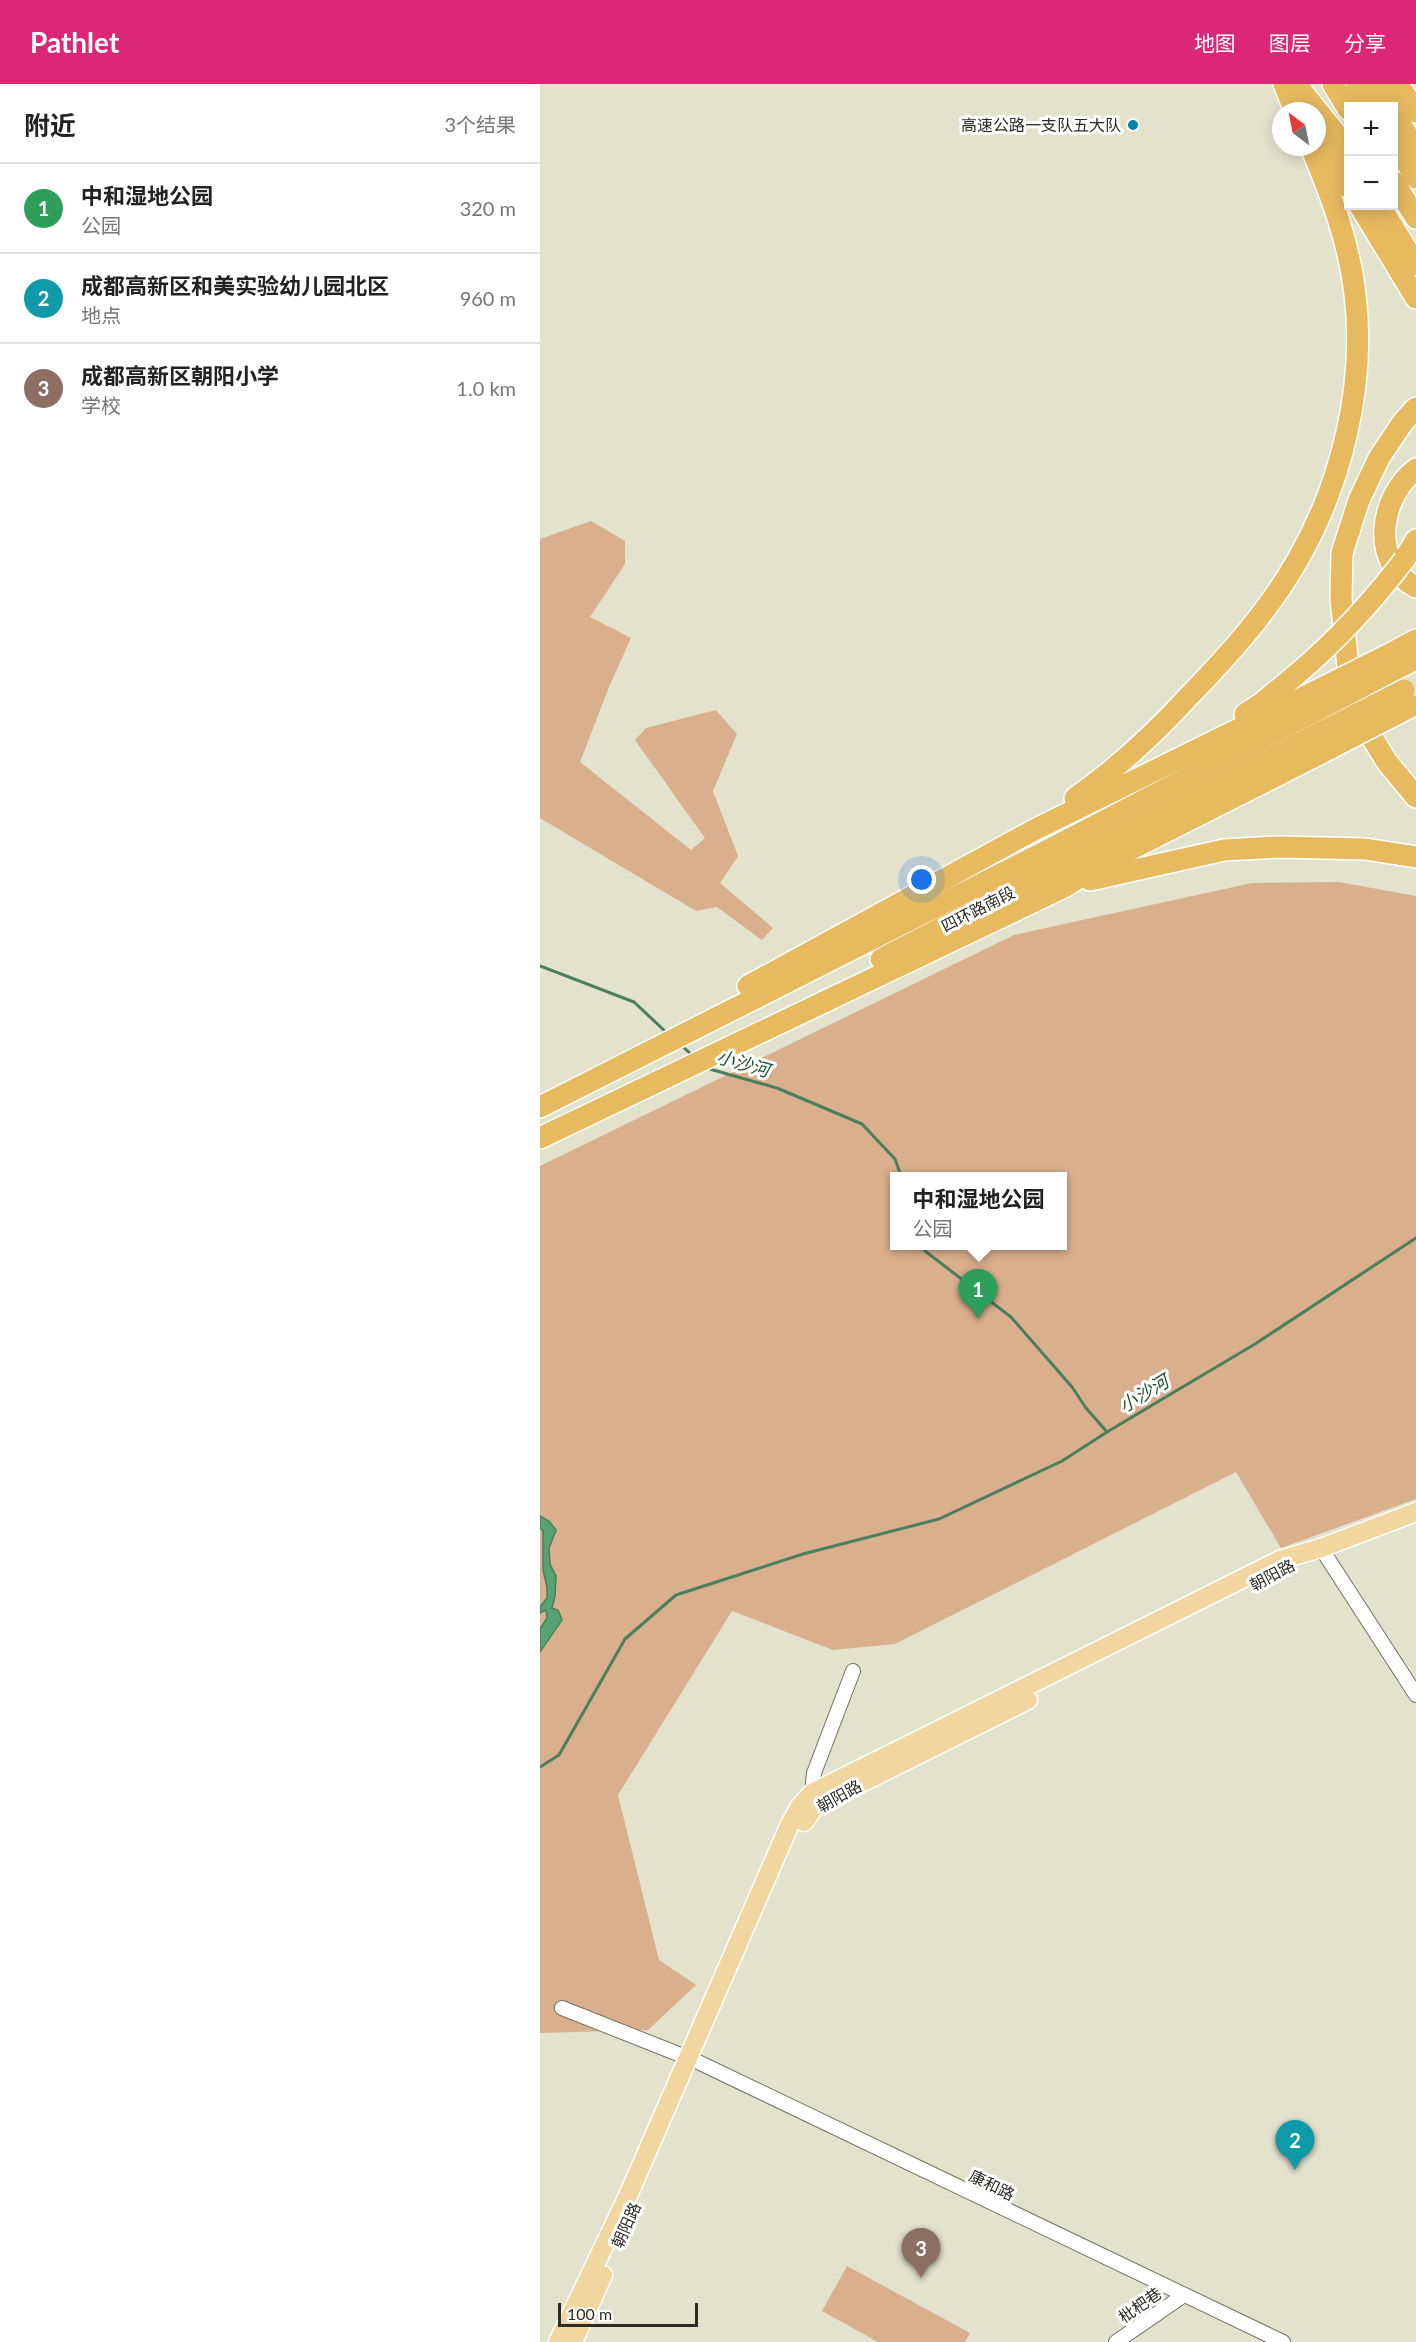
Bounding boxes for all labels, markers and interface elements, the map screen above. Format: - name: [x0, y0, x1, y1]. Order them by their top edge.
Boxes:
- text: Pathlet: [30, 25, 119, 59]
- text: 地图: [1194, 30, 1236, 55]
- text: 图层: [1269, 30, 1311, 55]
- text: 分享: [1344, 30, 1386, 55]
- north arrow: [1272, 102, 1326, 156]
- map controls: [1344, 102, 1398, 210]
- button: +: [1344, 102, 1398, 156]
- text: 附近: [24, 109, 76, 141]
- text: 3个结果: [444, 112, 516, 136]
- place label: 高速公路一支队五大队: [961, 115, 1121, 134]
- marker: 高速公路一支队五大队: [1126, 118, 1140, 132]
- button: −: [1344, 156, 1398, 210]
- text: 中和湿地公园: [81, 182, 213, 209]
- text: 1: [38, 196, 49, 220]
- text: 320 m: [460, 196, 516, 220]
- text: 公园: [81, 213, 121, 237]
- text: 成都高新区和美实验幼儿园北区: [81, 272, 389, 299]
- text: 2: [38, 286, 49, 310]
- text: 960 m: [460, 286, 516, 310]
- text: 地点: [81, 303, 121, 327]
- text: 成都高新区朝阳小学: [81, 362, 279, 389]
- text: 3: [38, 376, 49, 400]
- text: 1.0 km: [456, 376, 516, 400]
- text: 学校: [81, 393, 121, 417]
- your location: [907, 865, 936, 894]
- street label: 四环路南段: [938, 882, 1018, 935]
- water label: 小沙河: [714, 1045, 775, 1082]
- popup: [890, 1172, 1067, 1250]
- text: 中和湿地公园: [912, 1185, 1045, 1212]
- text: 公园: [912, 1216, 952, 1240]
- pin: 1: [958, 1270, 998, 1319]
- water label: 小沙河: [1115, 1368, 1175, 1416]
- street label: 朝阳路: [1246, 1555, 1297, 1594]
- street label: 朝阳路: [813, 1776, 864, 1816]
- pin: 2: [1276, 2120, 1314, 2170]
- street label: 康和路: [966, 2165, 1018, 2204]
- street label: 朝阳路: [607, 2199, 644, 2251]
- pin: 3: [902, 2228, 940, 2278]
- street label: 枇杷巷: [1115, 2283, 1165, 2326]
- scale bar: [558, 2300, 698, 2328]
- text: 100 m: [567, 2304, 612, 2323]

